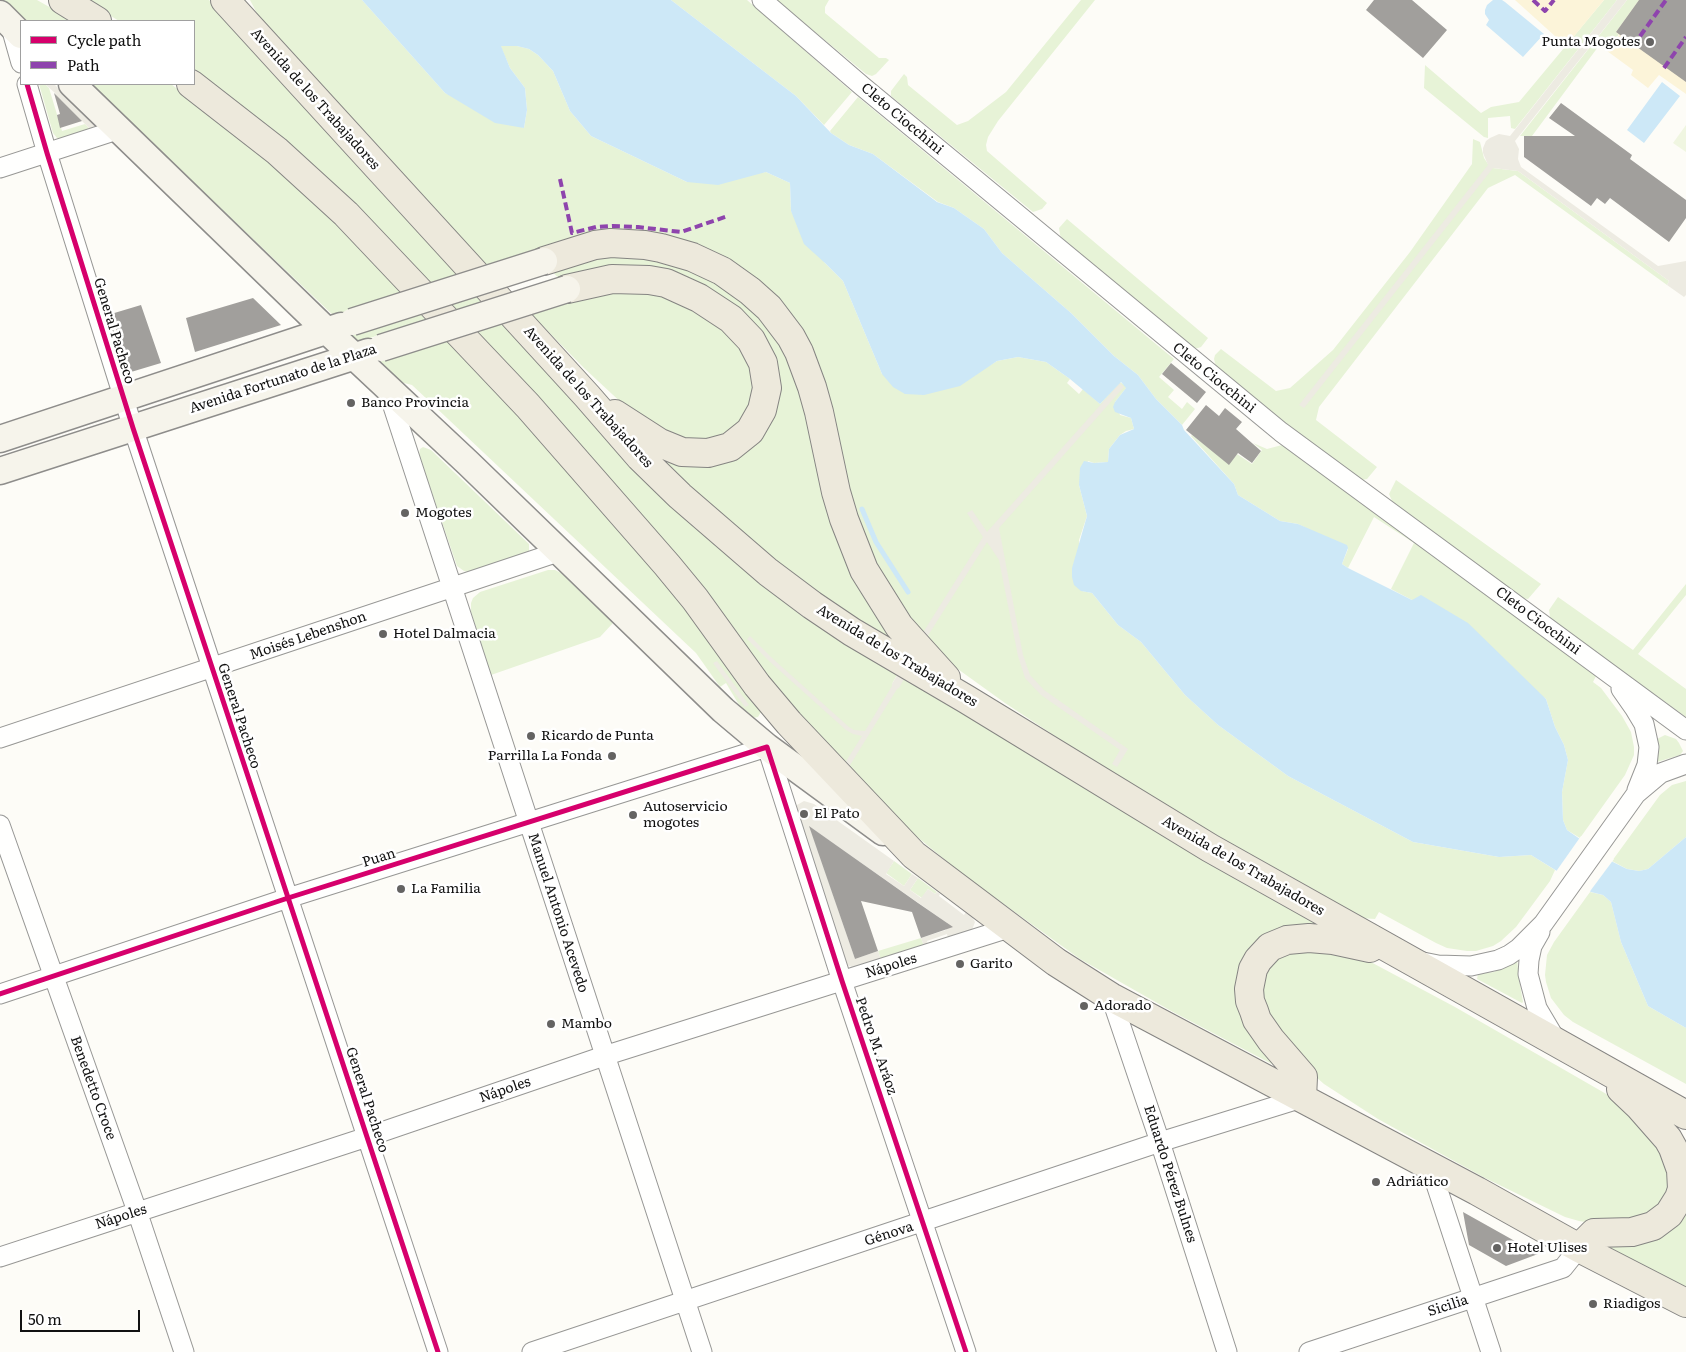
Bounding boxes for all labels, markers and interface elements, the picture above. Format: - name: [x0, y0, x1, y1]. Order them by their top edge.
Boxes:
- legend: [20, 20, 195, 85]
- street label: Avenida de los Trabajadores: [247, 25, 383, 173]
- text: Cycle path: [67, 28, 141, 51]
- place label: Punta Mogotes: [1542, 34, 1640, 50]
- marker: Punta Mogotes: [1644, 36, 1656, 48]
- text: Path: [67, 53, 100, 76]
- street label: Cleto Ciocchini: [857, 80, 947, 158]
- street label: General Pacheco: [90, 276, 138, 386]
- street label: Avenida de los Trabajadores: [520, 323, 656, 471]
- street label: Cleto Ciocchini: [1169, 339, 1259, 417]
- street label: Avenida Fortunato de la Plaza: [187, 341, 379, 417]
- place label: Banco Provincia: [361, 395, 469, 411]
- marker: Banco Provincia: [345, 397, 357, 409]
- place label: Mogotes: [415, 505, 471, 521]
- marker: Mogotes: [399, 507, 411, 519]
- street label: Cleto Ciocchini: [1492, 584, 1584, 658]
- street label: Avenida de los Trabajadores: [814, 601, 980, 711]
- street label: Moisés Lebenshon: [247, 608, 369, 664]
- place label: Hotel Dalmacia: [393, 626, 496, 642]
- marker: Hotel Dalmacia: [377, 628, 389, 640]
- street label: General Pacheco: [214, 661, 264, 771]
- place label: Ricardo de Punta: [541, 728, 654, 744]
- marker: Ricardo de Punta: [525, 730, 537, 742]
- place label: Parrilla La Fonda: [488, 748, 602, 764]
- marker: Parrilla La Fonda: [606, 750, 618, 762]
- place label: Autoservicio mogotes: [643, 799, 728, 832]
- place label: El Pato: [814, 806, 860, 822]
- marker: El Pato: [798, 808, 810, 820]
- marker: Autoservicio mogotes: [627, 809, 639, 821]
- street label: Avenida de los Trabajadores: [1159, 813, 1327, 919]
- street label: Manuel Antonio Acevedo: [524, 831, 592, 995]
- street label: Puan: [360, 845, 398, 871]
- place label: La Familia: [411, 881, 481, 897]
- marker: La Familia: [395, 883, 407, 895]
- street label: Nápoles: [863, 950, 919, 982]
- place label: Garito: [970, 956, 1013, 972]
- marker: Garito: [954, 958, 966, 970]
- street label: Pedro M. Aráoz: [851, 995, 901, 1097]
- place label: Adorado: [1094, 998, 1151, 1014]
- marker: Adorado: [1078, 1000, 1090, 1012]
- place label: Mambo: [561, 1016, 612, 1032]
- marker: Mambo: [545, 1018, 557, 1030]
- street label: Benedetto Croce: [66, 1034, 120, 1142]
- street label: General Pacheco: [342, 1045, 392, 1155]
- street label: Nápoles: [477, 1073, 533, 1107]
- street label: Eduardo Pérez Bulnes: [1140, 1103, 1200, 1245]
- place label: Adriático: [1386, 1174, 1449, 1190]
- marker: Adriático: [1370, 1176, 1382, 1188]
- street label: Nápoles: [93, 1201, 149, 1233]
- street label: Génova: [862, 1218, 916, 1250]
- place label: Hotel Ulises: [1507, 1240, 1587, 1256]
- marker: Hotel Ulises: [1491, 1242, 1503, 1254]
- street label: Sicilia: [1426, 1292, 1470, 1320]
- place label: Riadigos: [1603, 1296, 1660, 1312]
- marker: Riadigos: [1587, 1298, 1599, 1310]
- scale bar: [22, 1300, 142, 1332]
- text: 50 m: [28, 1307, 62, 1330]

